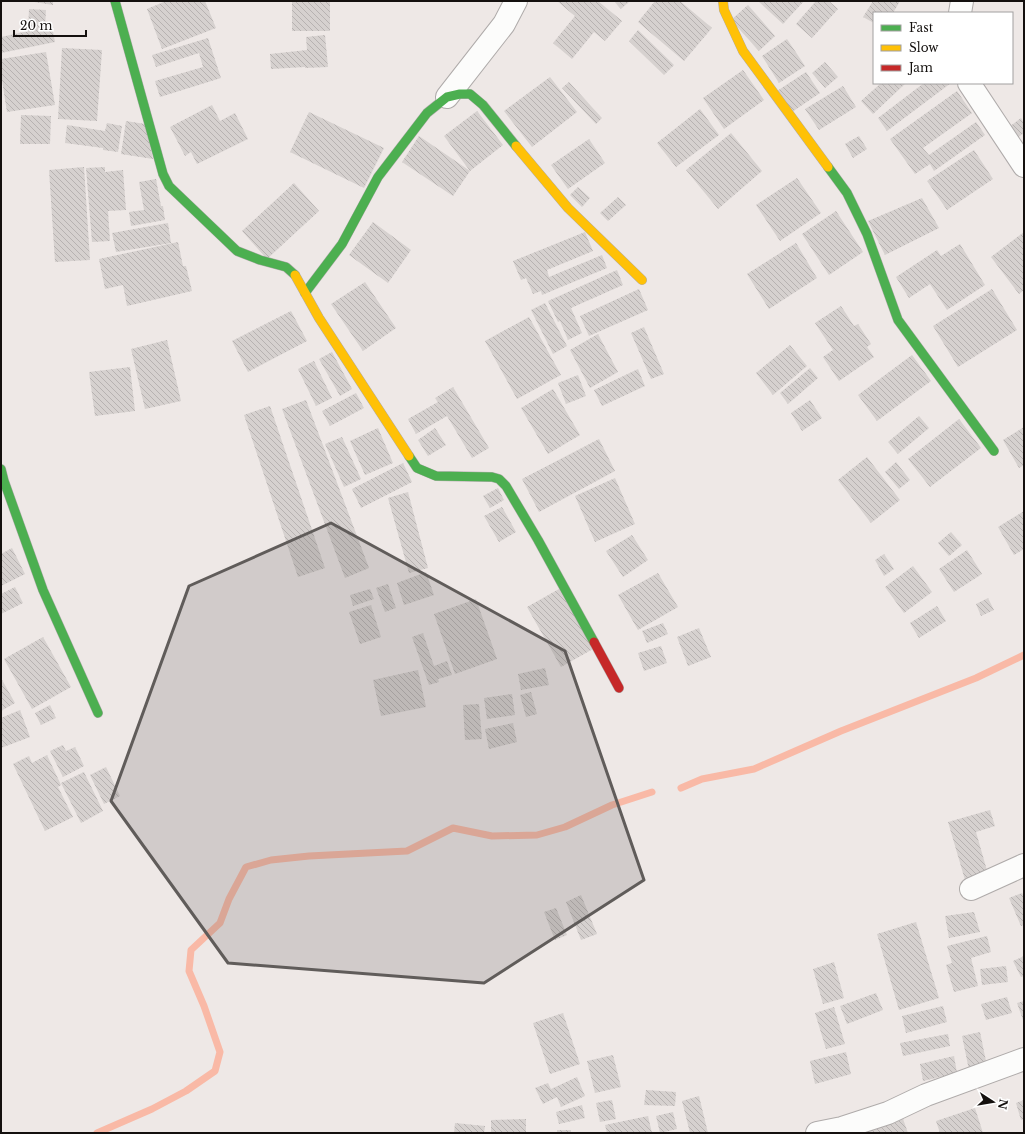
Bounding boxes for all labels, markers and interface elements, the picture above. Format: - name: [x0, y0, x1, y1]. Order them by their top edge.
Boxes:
- scale bar: [14, 12, 86, 38]
- legend: [873, 12, 1013, 84]
- text: 20 m: [20, 18, 52, 33]
- text: Fast: [909, 20, 934, 35]
- text: Slow: [909, 40, 939, 55]
- text: Jam: [907, 60, 933, 75]
- north arrow: [973, 1082, 1013, 1122]
- text: N: [995, 1098, 1011, 1111]

